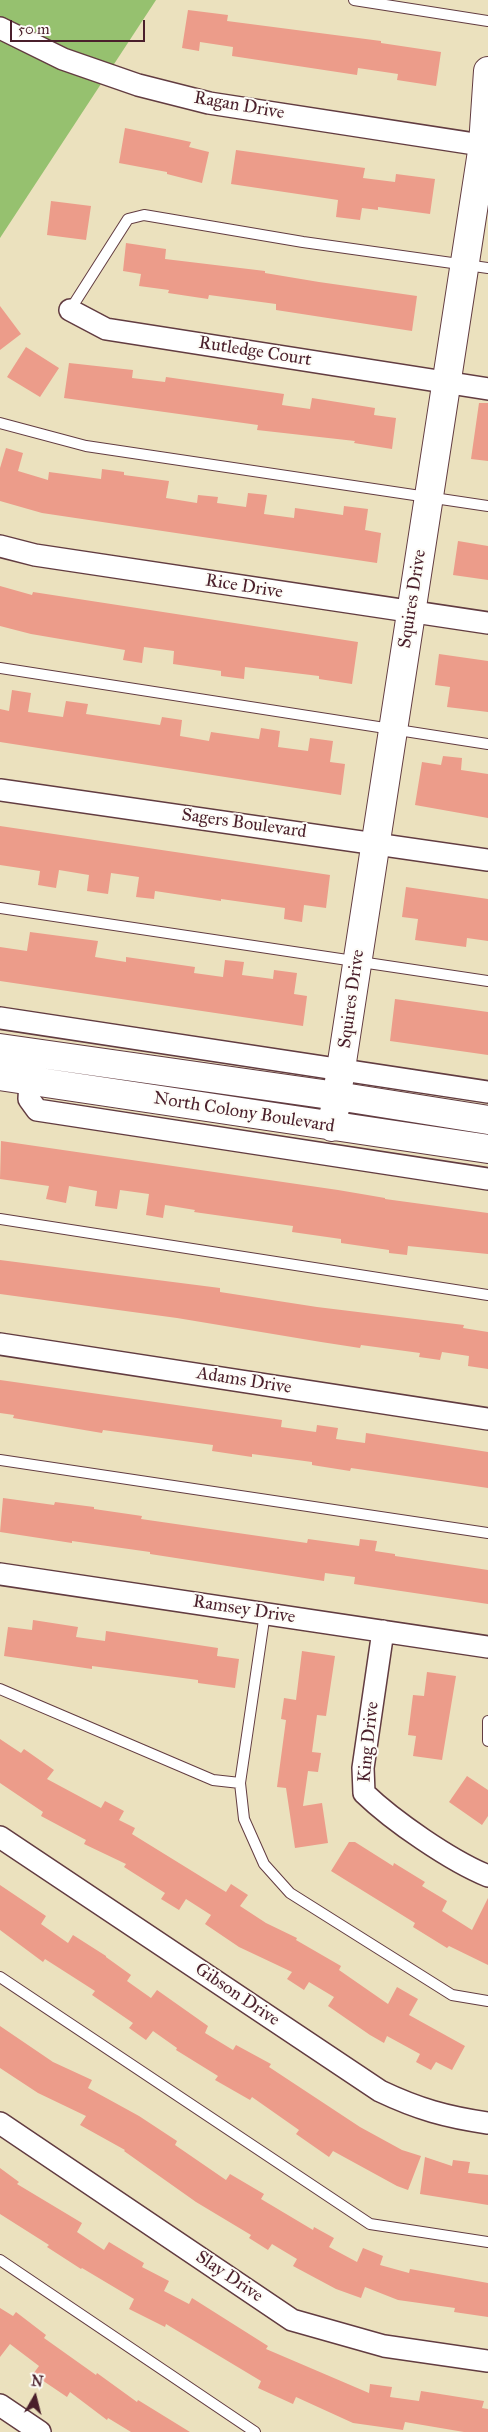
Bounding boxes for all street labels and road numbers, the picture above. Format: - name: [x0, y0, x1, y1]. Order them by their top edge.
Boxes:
- street label: Ragan Drive: [192, 87, 286, 125]
- street label: Rutledge Court: [197, 332, 313, 372]
- street label: Squires Drive: [395, 548, 431, 650]
- street label: Rice Drive: [204, 570, 284, 604]
- street label: Sagers Boulevard: [180, 805, 308, 843]
- street label: Squires Drive: [334, 948, 370, 1050]
- street label: North Colony Boulevard: [152, 1088, 336, 1138]
- street label: Adams Drive: [195, 1363, 293, 1399]
- street label: Ramsey Drive: [191, 1591, 297, 1629]
- street label: King Drive: [354, 1700, 384, 1784]
- street label: Gibson Drive: [190, 1959, 284, 2031]
- street label: Slay Drive: [191, 2247, 267, 2307]

